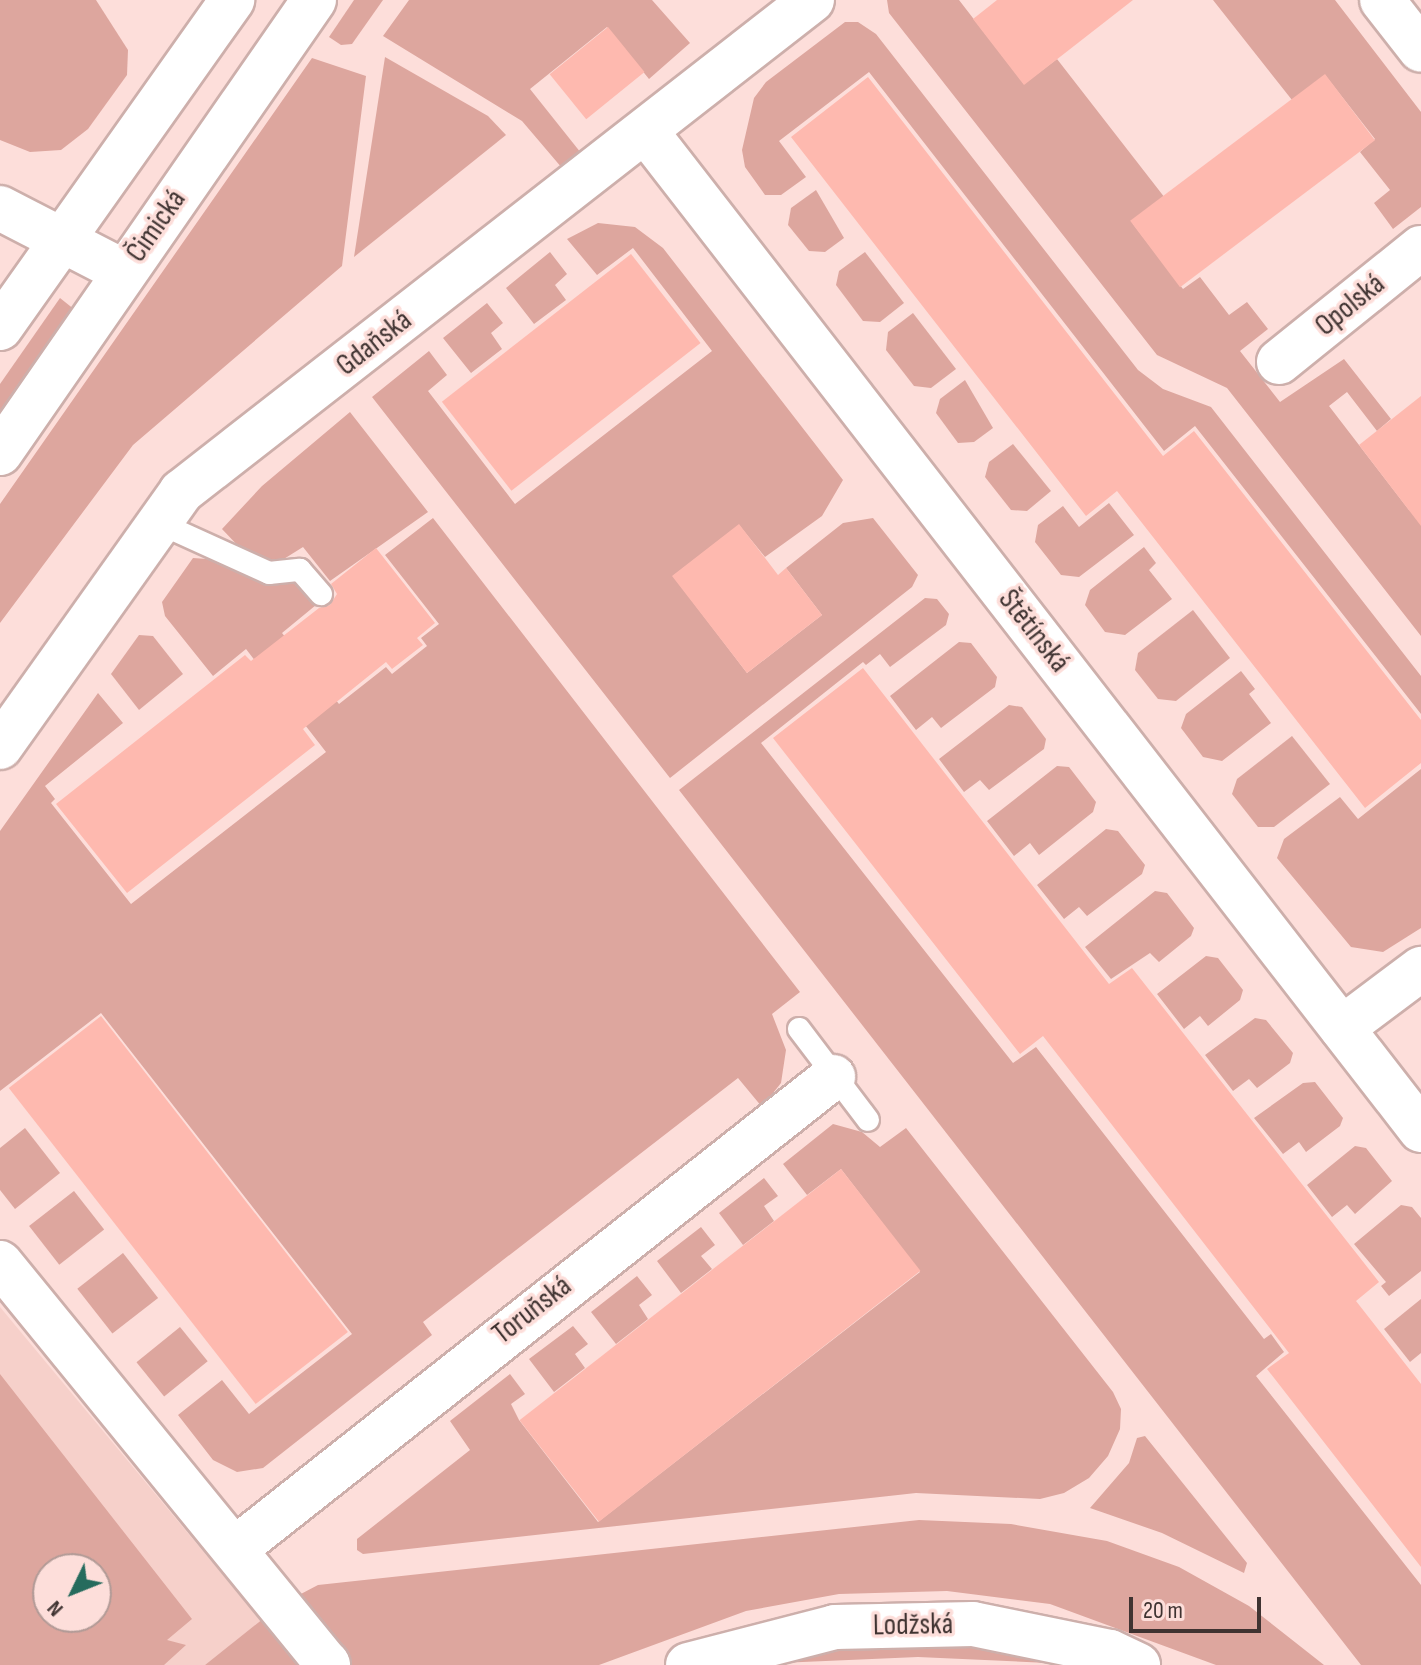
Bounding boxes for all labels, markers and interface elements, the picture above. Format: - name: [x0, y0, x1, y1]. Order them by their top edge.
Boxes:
- street label: Čimická: [118, 183, 194, 269]
- street label: Opolská: [1308, 266, 1392, 344]
- street label: Gdaňská: [329, 302, 419, 384]
- street label: Štětínská: [991, 582, 1077, 680]
- street label: Toruňská: [485, 1268, 579, 1352]
- north arrow: [32, 1553, 112, 1633]
- scale bar: [1133, 1581, 1265, 1631]
- text: N: [42, 1595, 69, 1622]
- text: 20 m: [1143, 1596, 1183, 1625]
- street label: Lodžská: [873, 1606, 953, 1644]

